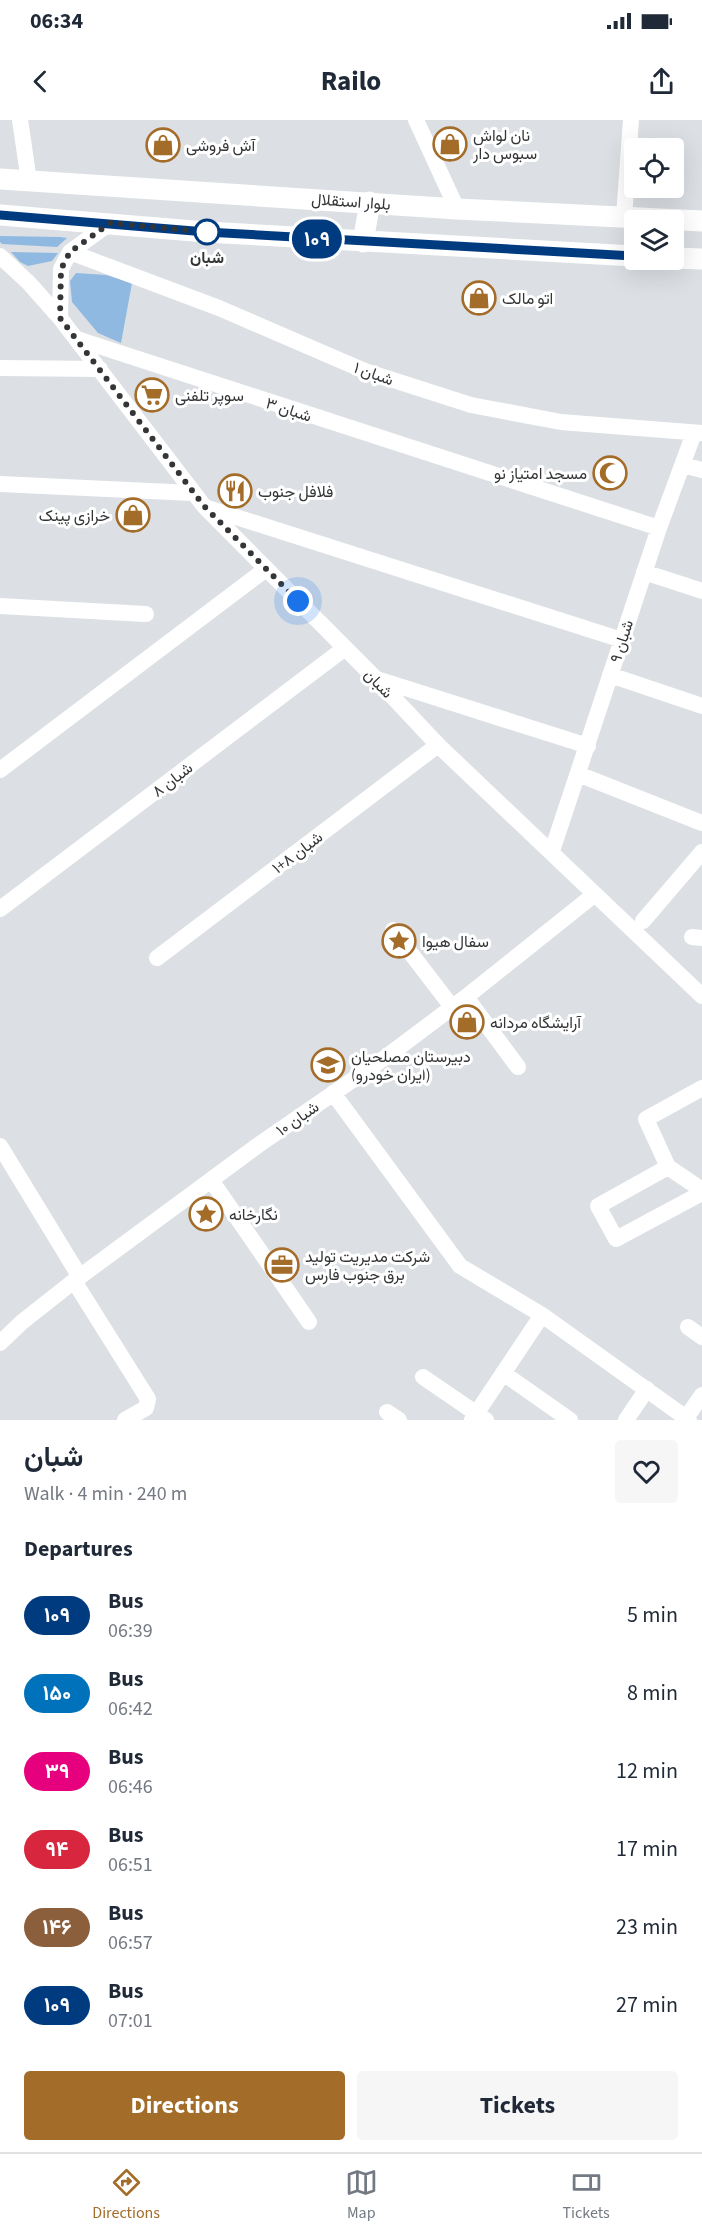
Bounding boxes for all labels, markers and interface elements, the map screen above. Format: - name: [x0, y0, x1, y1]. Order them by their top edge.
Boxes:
- text: 06:34: [30, 5, 83, 37]
- text: Railo: [321, 62, 381, 101]
- icon: back: [24, 65, 57, 98]
- icon: share: [645, 65, 678, 98]
- place label: نان لواش سبوس دار: [472, 125, 537, 165]
- shop icon: نان لواش سبوس دار: [432, 126, 468, 162]
- shop icon: آش فروشی: [145, 127, 181, 163]
- place label: آش فروشی: [186, 135, 256, 157]
- map controls: [624, 138, 684, 270]
- button: locate: [624, 138, 684, 198]
- street label: بلوار استقلال: [310, 188, 391, 216]
- button: layers: [624, 210, 684, 270]
- marker: شبان: [194, 219, 220, 245]
- line badge: ۱۰۹: [282, 220, 352, 258]
- text: ۱۰۹: [304, 224, 330, 254]
- place label: شبان: [190, 247, 224, 269]
- shop icon: اتو مالک: [461, 280, 497, 316]
- place label: اتو مالک: [502, 288, 553, 310]
- street label: ۱ شبان: [351, 357, 397, 391]
- supermarket icon: سوپر تلفنی: [134, 377, 170, 413]
- place label: سوپر تلفنی: [175, 385, 244, 407]
- street label: ۳ شبان: [263, 392, 314, 428]
- mosque icon: مسجد امتیاز نو: [592, 455, 628, 491]
- place label: مسجد امتیاز نو: [494, 463, 587, 485]
- restaurant icon: فلافل جنوب: [217, 473, 253, 509]
- place label: فلافل جنوب: [258, 481, 333, 503]
- shop icon: خرازی پینک: [115, 497, 151, 533]
- place label: خرازی پینک: [39, 505, 110, 527]
- your location: [283, 586, 313, 616]
- street label: ۹ شبان: [605, 617, 639, 666]
- street label: شبان: [359, 664, 398, 703]
- street label: ۸ شبان: [148, 757, 198, 802]
- street label: ۱+۸ شبان: [268, 826, 328, 879]
- place icon: سفال هیوا: [381, 923, 417, 959]
- place label: سفال هیوا: [422, 931, 489, 953]
- shop icon: آرایشگاه مردانه: [449, 1004, 485, 1040]
- place label: آرایشگاه مردانه: [490, 1012, 582, 1034]
- place label: دبیرستان مصلحیان (ایران خودرو): [351, 1046, 471, 1086]
- school or university icon: دبیرستان مصلحیان (ایران خودرو): [310, 1047, 346, 1083]
- street label: ۱۰ شبان: [272, 1096, 323, 1142]
- place icon: نگارخانه: [188, 1196, 224, 1232]
- place label: نگارخانه: [229, 1204, 278, 1226]
- place label: شرکت مدیریت تولید برق جنوب فارس: [305, 1246, 430, 1286]
- office icon: شرکت مدیریت تولید برق جنوب فارس: [264, 1247, 300, 1283]
- text: شبان: [24, 1437, 83, 1477]
- button: heart: [615, 1440, 678, 1503]
- text: Walk · 4 min · 240 m: [24, 1480, 187, 1508]
- text: Departures: [24, 1533, 133, 1565]
- text: Bus: [108, 1585, 144, 1617]
- text: 5 min: [627, 1599, 678, 1631]
- text: ۱۰۹: [44, 1600, 70, 1630]
- text: 06:39: [108, 1617, 153, 1645]
- text: Bus: [108, 1663, 144, 1695]
- text: 8 min: [627, 1677, 678, 1709]
- text: ۱۵۰: [43, 1678, 71, 1708]
- text: 06:42: [108, 1695, 153, 1723]
- text: Bus: [108, 1741, 144, 1773]
- text: 12 min: [616, 1755, 678, 1787]
- text: ۳۹: [45, 1756, 69, 1786]
- text: 06:46: [108, 1773, 153, 1801]
- text: Bus: [108, 1819, 144, 1851]
- text: 17 min: [616, 1833, 678, 1865]
- text: ۹۴: [46, 1834, 68, 1864]
- text: 06:51: [108, 1851, 153, 1879]
- text: Bus: [108, 1897, 144, 1929]
- text: 23 min: [616, 1911, 678, 1943]
- text: ۱۴۶: [42, 1912, 72, 1942]
- text: 06:57: [108, 1929, 153, 1957]
- text: Bus: [108, 1975, 144, 2007]
- text: 27 min: [616, 1989, 678, 2021]
- text: ۱۰۹: [44, 1990, 70, 2020]
- text: 07:01: [108, 2007, 153, 2035]
- button: Directions: [24, 2071, 345, 2140]
- button: Tickets: [357, 2071, 678, 2140]
- tab: Directions: [92, 2166, 160, 2224]
- tab: Map: [345, 2166, 378, 2224]
- tab: Tickets: [562, 2166, 610, 2224]

